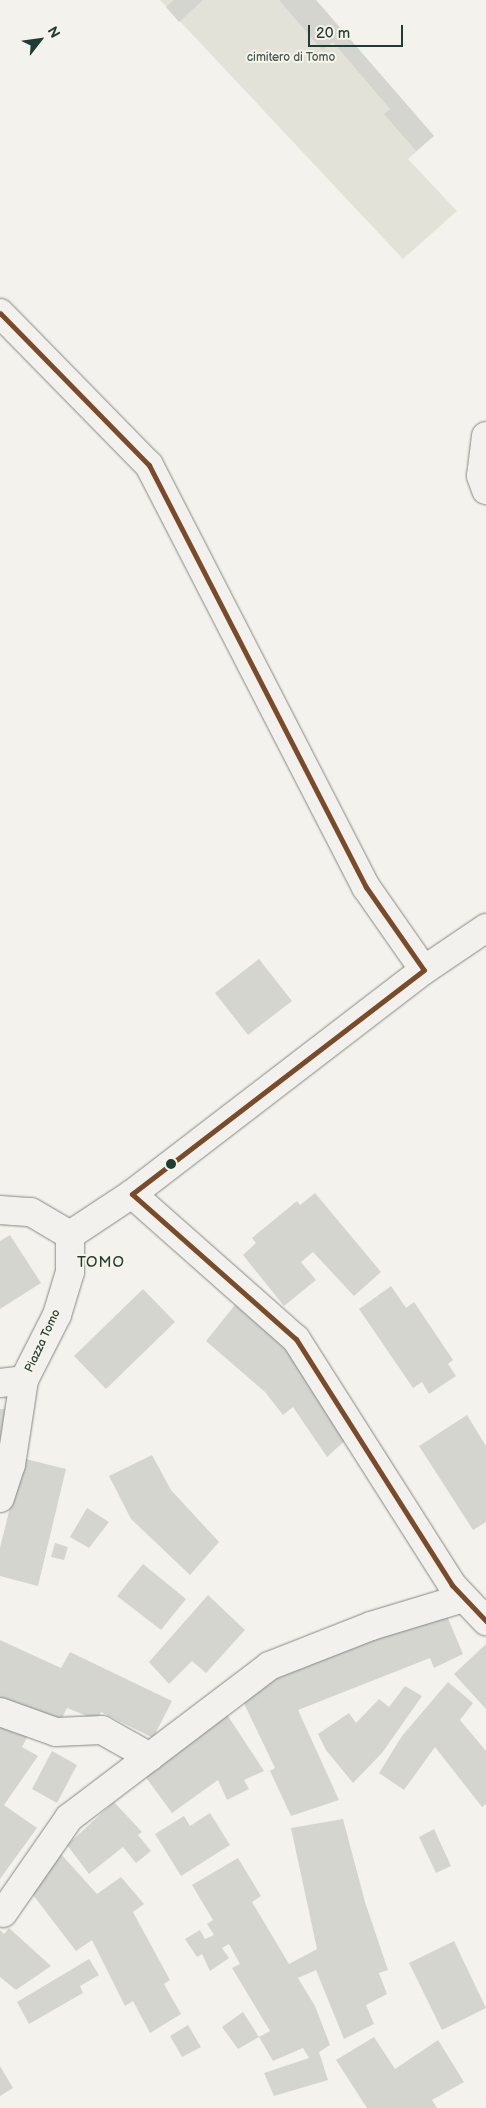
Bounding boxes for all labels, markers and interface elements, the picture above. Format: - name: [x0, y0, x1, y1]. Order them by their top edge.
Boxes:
- north arrow: [15, 15, 65, 65]
- scale bar: [311, 15, 406, 47]
- text: N: [43, 23, 63, 41]
- text: 20 m: [316, 24, 350, 43]
- park label: cimitero di Tomo: [247, 51, 335, 65]
- unlabelled marker: [166, 1159, 176, 1169]
- district label: TOMO: [77, 1254, 125, 1272]
- street label: Piazza Tomo: [22, 1307, 64, 1375]

